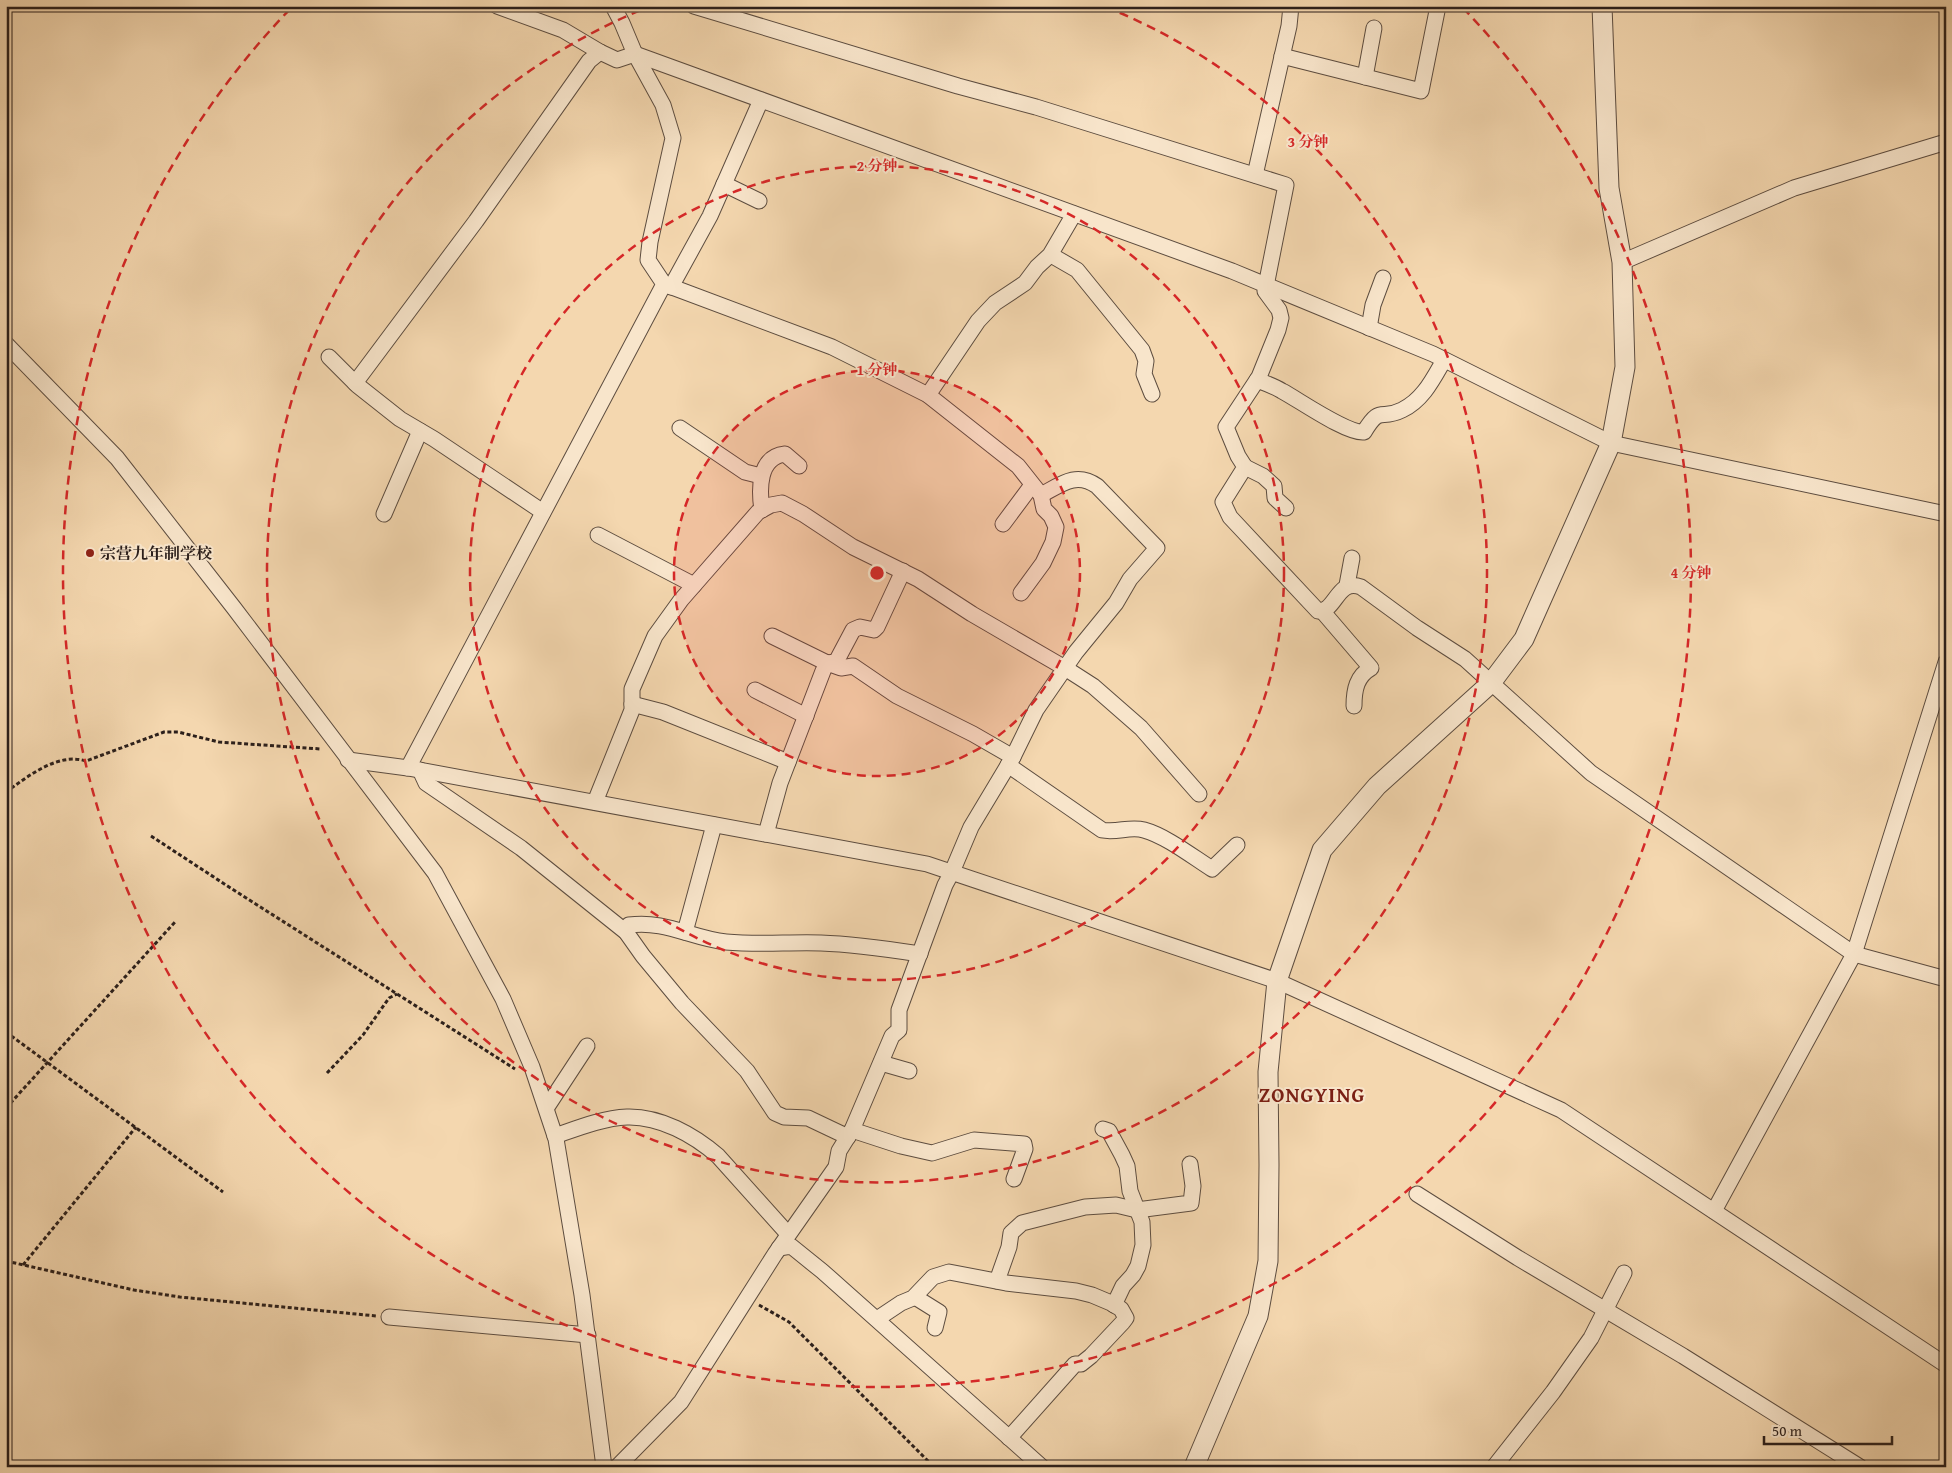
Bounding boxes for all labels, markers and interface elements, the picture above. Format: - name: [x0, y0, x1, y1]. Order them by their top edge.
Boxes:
- text: 3 分钟: [1287, 131, 1329, 152]
- text: 2 分钟: [856, 155, 898, 176]
- text: 1 分钟: [856, 359, 898, 380]
- place label: 宗营九年制学校: [100, 541, 212, 565]
- marker: 宗营九年制学校: [84, 547, 96, 559]
- text: 4 分钟: [1670, 562, 1712, 583]
- centre of rings: [868, 564, 886, 582]
- district label: ZONGYING: [1259, 1079, 1365, 1110]
- scale bar: [1764, 1413, 1892, 1445]
- text: 50 m: [1772, 1420, 1803, 1441]

